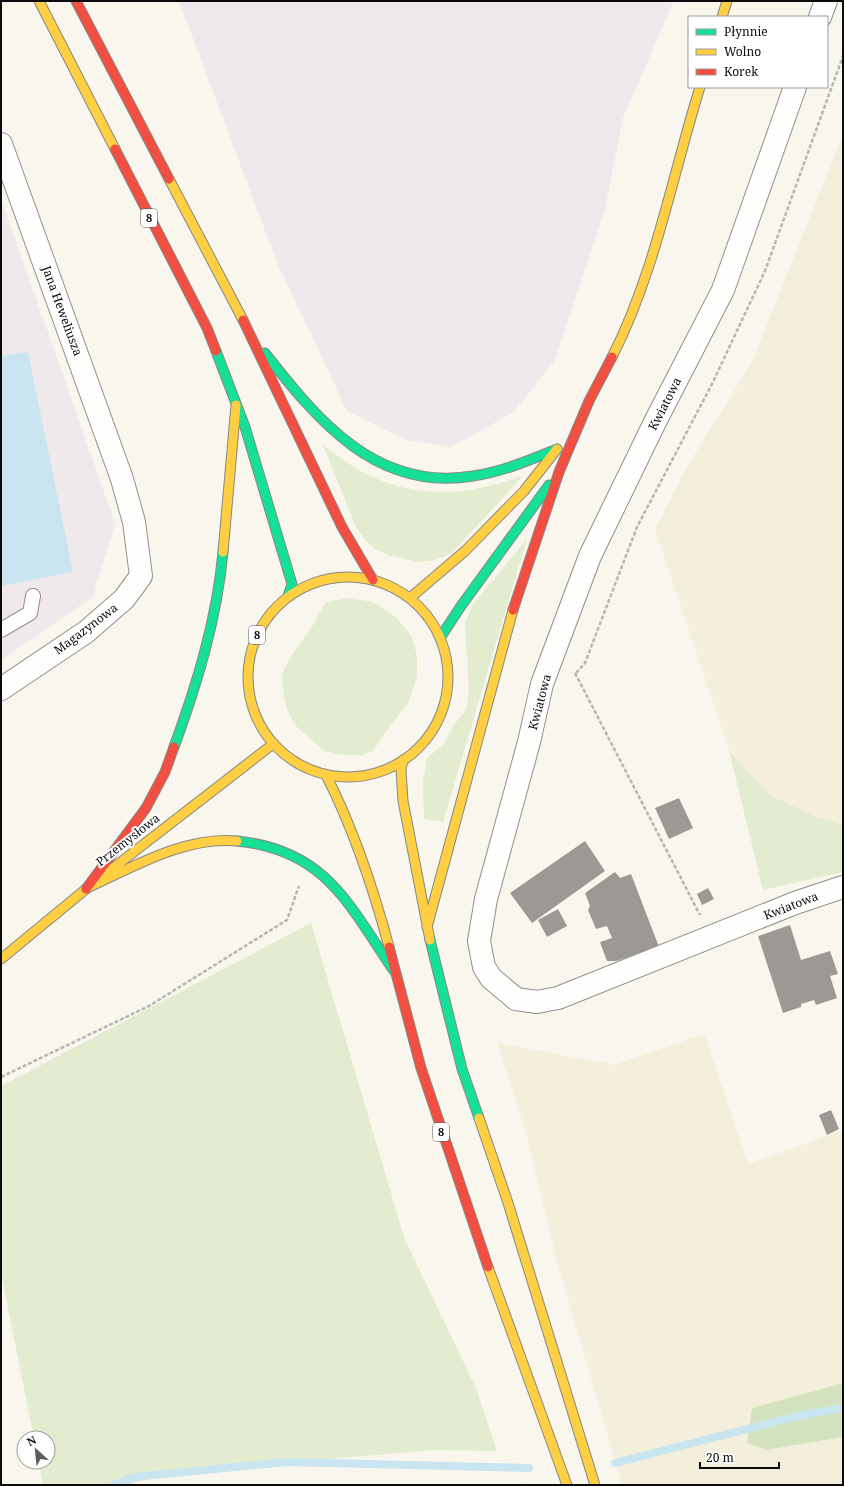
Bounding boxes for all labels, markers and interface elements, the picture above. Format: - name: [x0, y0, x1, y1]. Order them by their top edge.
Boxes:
- legend: [688, 16, 828, 88]
- text: Płynnie: [724, 23, 768, 40]
- text: Wolno: [724, 43, 761, 60]
- text: Korek: [724, 63, 759, 80]
- road number: 8: [141, 209, 157, 227]
- street label: Jana Heweliusza: [38, 262, 87, 359]
- street label: Kwiatowa: [644, 374, 685, 433]
- street label: Magazynowa: [50, 599, 121, 658]
- road number: 8: [249, 626, 265, 644]
- street label: Kwiatowa: [524, 672, 555, 732]
- street label: Przemysłowa: [92, 809, 163, 870]
- street label: Kwiatowa: [761, 887, 821, 924]
- road number: 8: [433, 1123, 449, 1141]
- north arrow: [16, 1430, 56, 1470]
- text: N: [24, 1432, 39, 1449]
- scale bar: [700, 1444, 779, 1470]
- text: 20 m: [706, 1449, 734, 1466]

